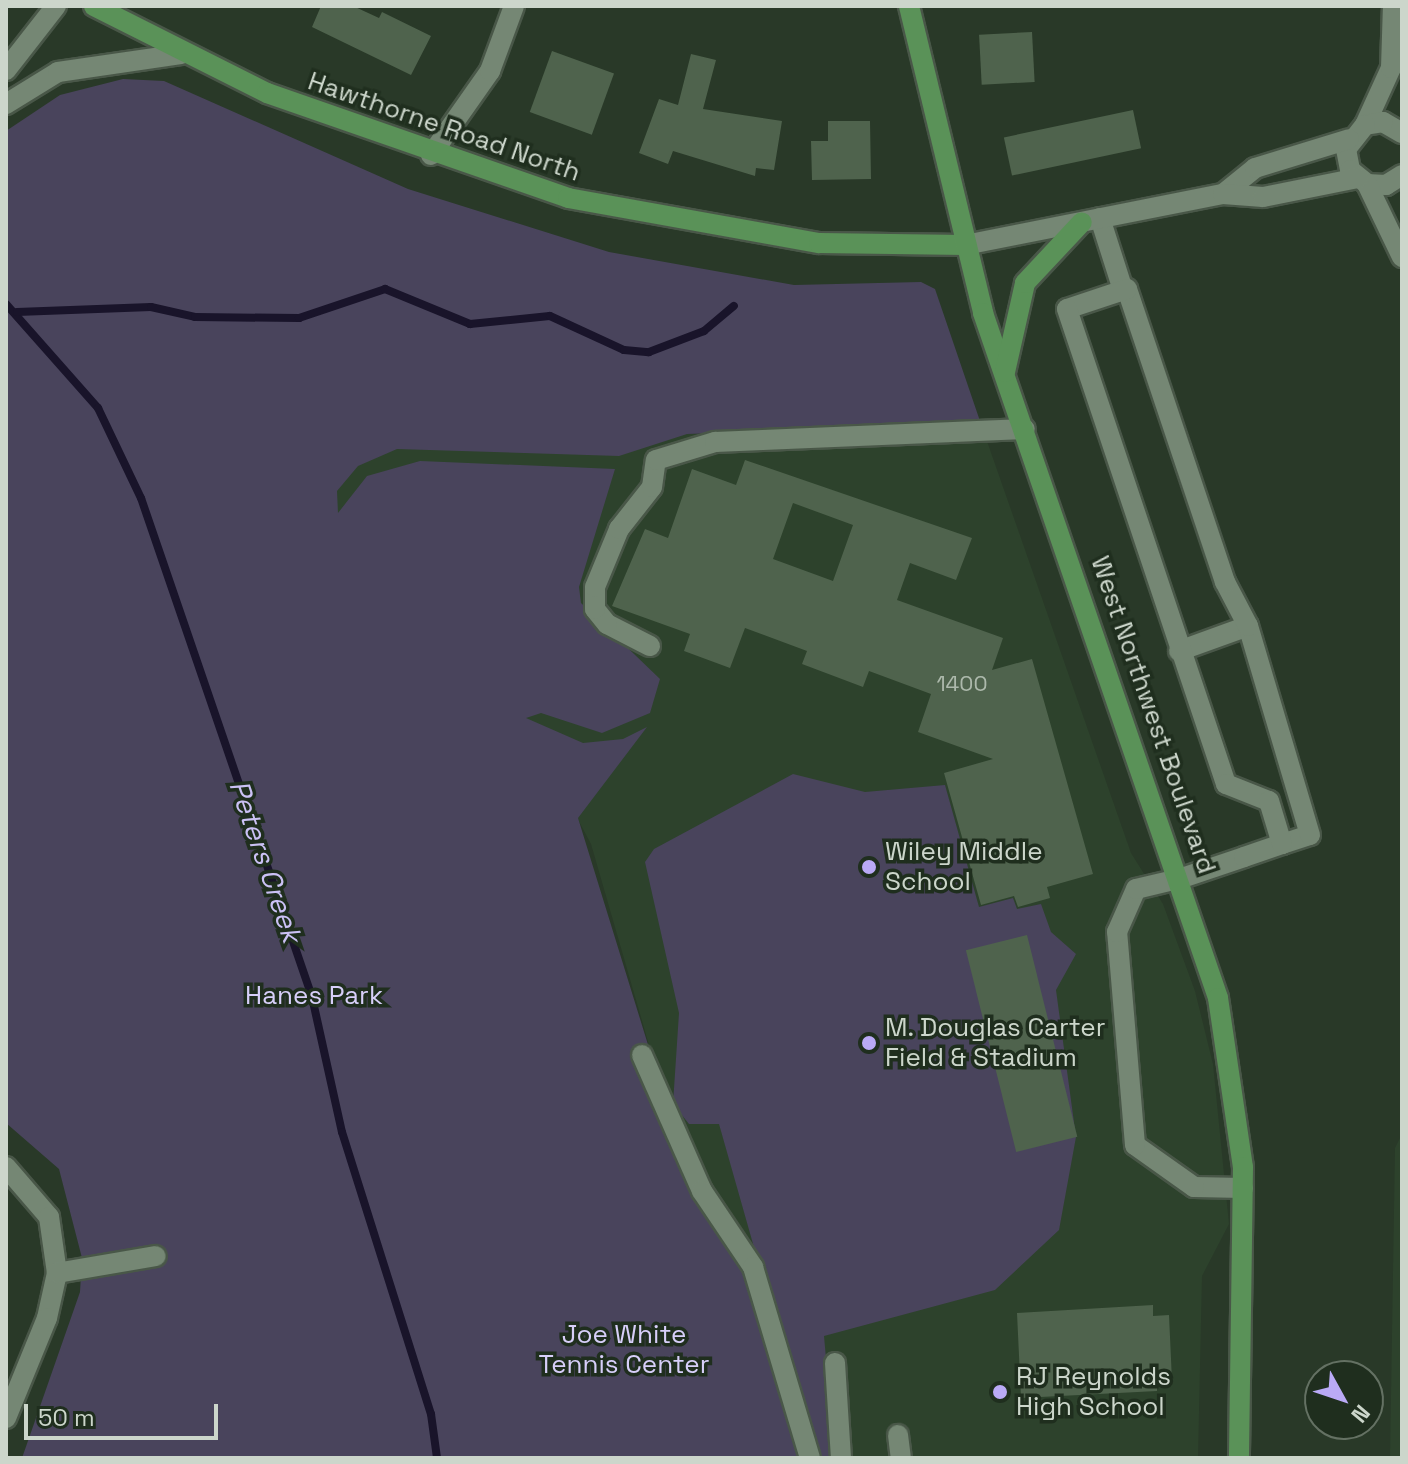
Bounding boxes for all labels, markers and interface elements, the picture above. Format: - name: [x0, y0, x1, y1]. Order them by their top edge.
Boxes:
- street label: Hawthorne Road North: [304, 66, 584, 188]
- street label: West Northwest Boulevard: [1084, 552, 1222, 878]
- house number: 1400: [936, 671, 988, 697]
- water label: Peters Creek: [222, 775, 310, 947]
- place label: Wiley Middle School: [885, 836, 1043, 898]
- marker: Wiley Middle School: [860, 858, 878, 876]
- park label: Hanes Park: [245, 980, 383, 1012]
- place label: M. Douglas Carter Field & Stadium: [885, 1012, 1106, 1074]
- marker: M. Douglas Carter Field & Stadium: [860, 1034, 878, 1052]
- park label: Joe White Tennis Center: [538, 1319, 710, 1380]
- north arrow: [1304, 1360, 1384, 1440]
- place label: RJ Reynolds High School: [1016, 1361, 1171, 1422]
- marker: RJ Reynolds High School: [991, 1383, 1009, 1401]
- scale bar: [28, 1388, 222, 1438]
- text: N: [1345, 1399, 1376, 1429]
- text: 50 m: [38, 1402, 95, 1433]

